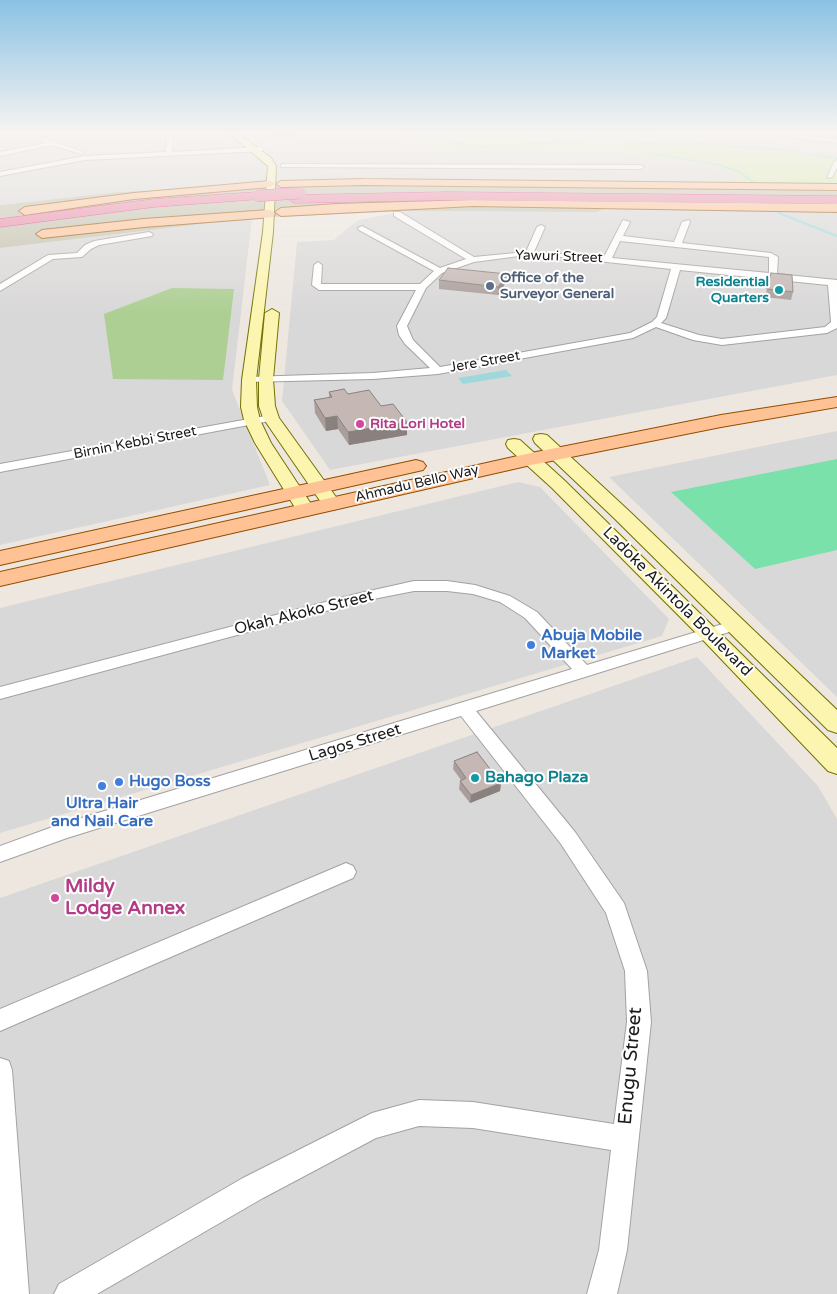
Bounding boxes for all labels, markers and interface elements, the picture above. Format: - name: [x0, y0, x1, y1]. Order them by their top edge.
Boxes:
- street label: Yawuri Street: [515, 247, 603, 267]
- place label: Office of the Surveyor General: [500, 270, 614, 302]
- place label: Residential Quarters: [696, 274, 769, 306]
- marker: Office of the Surveyor General: [484, 280, 496, 292]
- marker: Residential Quarters: [773, 284, 785, 296]
- street label: Jere Street: [448, 348, 522, 376]
- place label: Rita Lori Hotel: [370, 416, 465, 432]
- marker: Rita Lori Hotel: [354, 418, 366, 430]
- street label: Birnin Kebbi Street: [72, 423, 198, 463]
- street label: Ahmadu Bello Way: [354, 462, 480, 506]
- street label: Ladoke Akintola Boulevard: [598, 523, 756, 681]
- street label: Okah Akoko Street: [232, 586, 376, 640]
- place label: Abuja Mobile Market: [541, 626, 642, 664]
- marker: Abuja Mobile Market: [525, 639, 537, 651]
- street label: Lagos Street: [306, 720, 404, 766]
- place label: Bahago Plaza: [485, 768, 588, 788]
- place label: Hugo Boss: [129, 772, 211, 792]
- marker: Bahago Plaza: [469, 772, 481, 784]
- marker: Hugo Boss: [113, 776, 125, 788]
- marker: Ultra Hair and Nail Care: [96, 780, 108, 792]
- place label: Ultra Hair and Nail Care: [51, 794, 153, 832]
- place label: Mildy Lodge Annex: [65, 876, 185, 920]
- marker: Mildy Lodge Annex: [49, 892, 61, 904]
- street label: Enugu Street: [615, 1006, 647, 1126]

